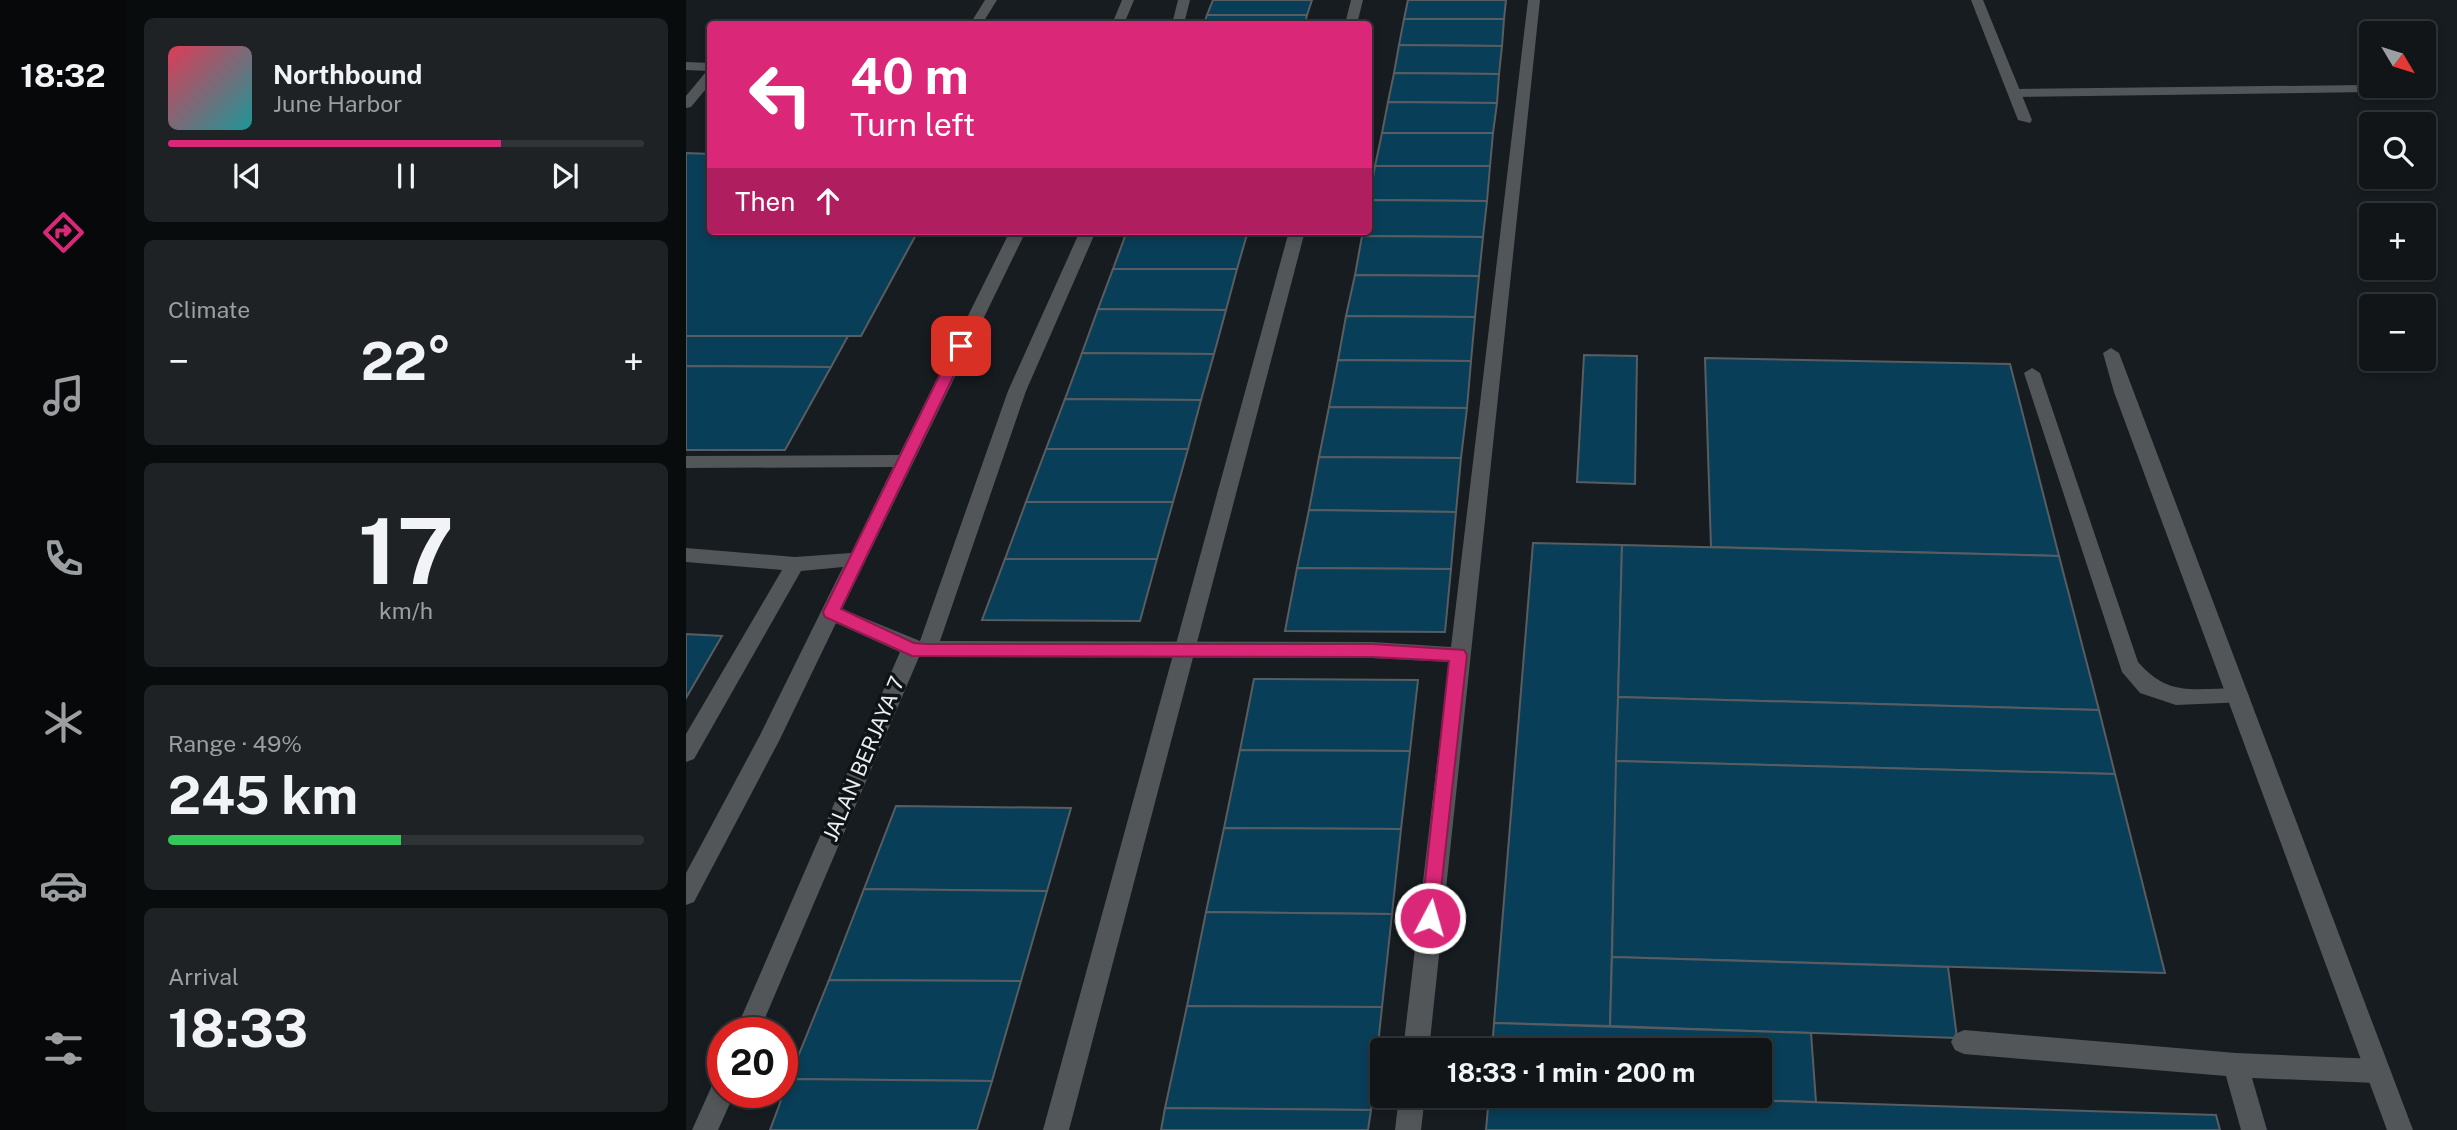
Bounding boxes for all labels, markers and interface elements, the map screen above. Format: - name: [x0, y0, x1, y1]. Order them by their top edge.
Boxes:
- north arrow: [2359, 21, 2436, 98]
- map controls: [2359, 21, 2436, 371]
- text: 40 m: [850, 47, 969, 105]
- icon: left: [735, 49, 826, 140]
- text: 18:32: [20, 57, 106, 94]
- text: Northbound: [273, 59, 422, 90]
- text: June Harbor: [273, 90, 402, 117]
- text: Turn left: [850, 106, 975, 143]
- button: search: [2359, 112, 2436, 189]
- icon: previous: [228, 157, 266, 195]
- icon: pause: [387, 157, 425, 195]
- icon: next: [546, 157, 584, 195]
- icon: ahead: [809, 182, 847, 220]
- text: Then: [735, 186, 795, 217]
- button: +: [2359, 203, 2436, 280]
- icon: directions: [39, 208, 88, 257]
- button: −: [2359, 294, 2436, 371]
- text: Climate: [168, 296, 250, 323]
- pin: [931, 316, 991, 376]
- icon: arrive: [942, 327, 980, 365]
- text: 22°: [361, 331, 451, 392]
- text: −: [168, 339, 189, 384]
- text: +: [623, 339, 644, 384]
- icon: music: [39, 371, 88, 420]
- text: 17: [358, 498, 454, 604]
- icon: phone: [39, 534, 88, 583]
- text: km/h: [379, 597, 433, 624]
- street label: JALAN BERJAYA 7: [817, 673, 910, 845]
- icon: climate: [39, 698, 88, 747]
- text: Range · 49%: [168, 730, 302, 757]
- text: 245 km: [168, 765, 358, 826]
- icon: car: [39, 861, 88, 910]
- position arrow: [1393, 881, 1467, 955]
- text: Arrival: [168, 963, 239, 990]
- text: 18:33: [168, 998, 308, 1059]
- speed limit sign: 20: [707, 1017, 798, 1108]
- icon: filters: [39, 1024, 88, 1073]
- text: 18:33 · 1 min · 200 m: [1447, 1057, 1695, 1088]

